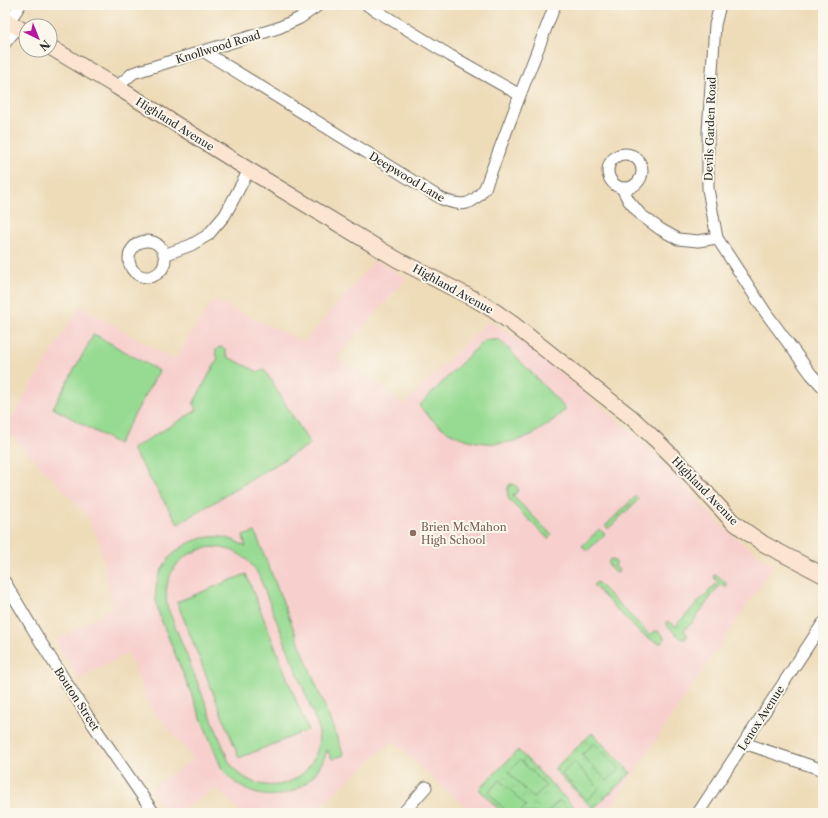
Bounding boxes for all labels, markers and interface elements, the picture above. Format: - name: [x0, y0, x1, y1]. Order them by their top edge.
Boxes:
- north arrow: [18, 18, 58, 58]
- street label: Knollwood Road: [174, 27, 262, 67]
- text: N: [36, 37, 53, 54]
- street label: Devils Garden Road: [701, 76, 719, 181]
- street label: Highland Avenue: [133, 94, 217, 154]
- street label: Deepwood Lane: [367, 149, 447, 205]
- street label: Highland Avenue: [410, 261, 496, 317]
- street label: Highland Avenue: [669, 454, 741, 528]
- place label: Brien McMahon High School: [421, 520, 507, 547]
- marker: Brien McMahon High School: [408, 528, 418, 538]
- street label: Bouton Street: [51, 665, 103, 733]
- street label: Lenox Avenue: [735, 683, 787, 753]

